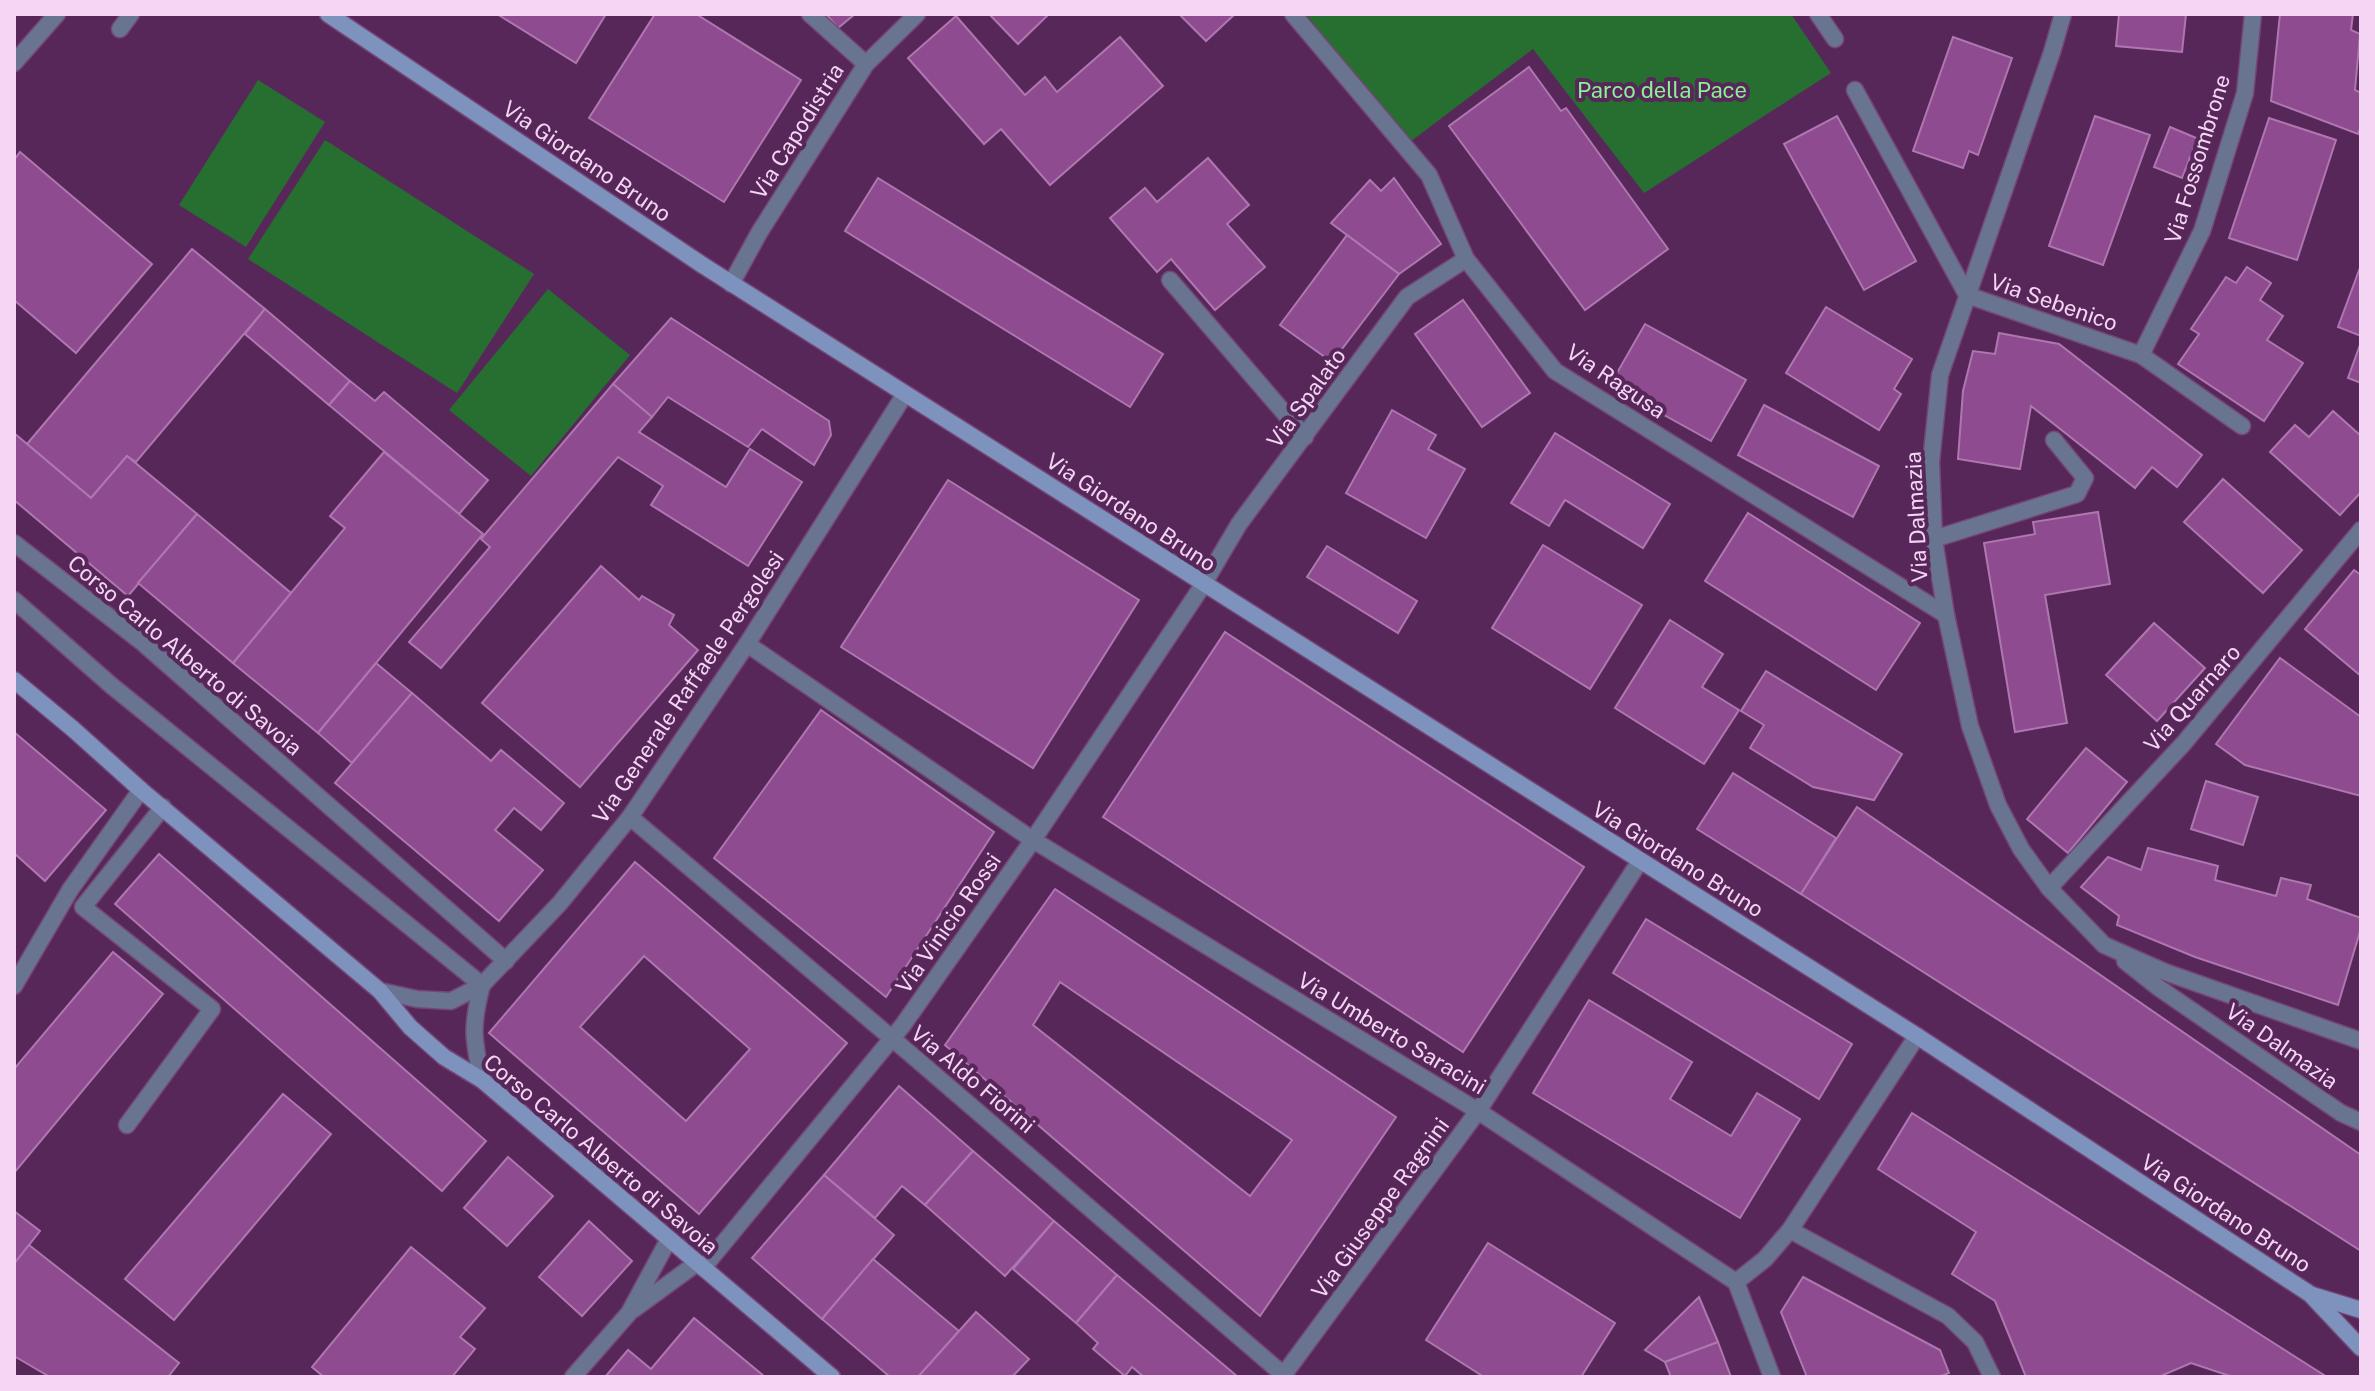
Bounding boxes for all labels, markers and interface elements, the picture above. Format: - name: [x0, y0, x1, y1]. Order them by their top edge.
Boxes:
- street label: Via Capodistria: [745, 58, 849, 204]
- street label: Via Fossombrone: [2159, 71, 2235, 247]
- park label: Parco della Pace: [1577, 77, 1747, 103]
- street label: Via Giordano Bruno: [498, 95, 676, 227]
- street label: Via Sebenico: [1987, 268, 2121, 336]
- street label: Via Ragusa: [1561, 338, 1671, 424]
- street label: Via Spalato: [1261, 343, 1351, 453]
- street label: Via Giordano Bruno: [1041, 447, 1221, 577]
- street label: Via Dalmazia: [1900, 451, 1932, 583]
- street label: Via Generale Raffaele Pergolesi: [587, 546, 789, 828]
- street label: Corso Carlo Alberto di Savoia: [63, 549, 307, 761]
- street label: Via Quarnaro: [2138, 639, 2246, 757]
- street label: Via Giordano Bruno: [1587, 796, 1769, 922]
- street label: Via Vinicio Rossi: [890, 848, 1006, 998]
- street label: Via Umberto Saracini: [1293, 967, 1491, 1099]
- street label: Via Dalmazia: [2221, 998, 2343, 1094]
- street label: Via Aldo Fiorini: [906, 1020, 1040, 1138]
- street label: Corso Carlo Alberto di Savoia: [479, 1048, 723, 1260]
- street label: Via Giuseppe Ragnini: [1306, 1113, 1454, 1303]
- street label: Via Giordano Bruno: [2136, 1148, 2316, 1278]

